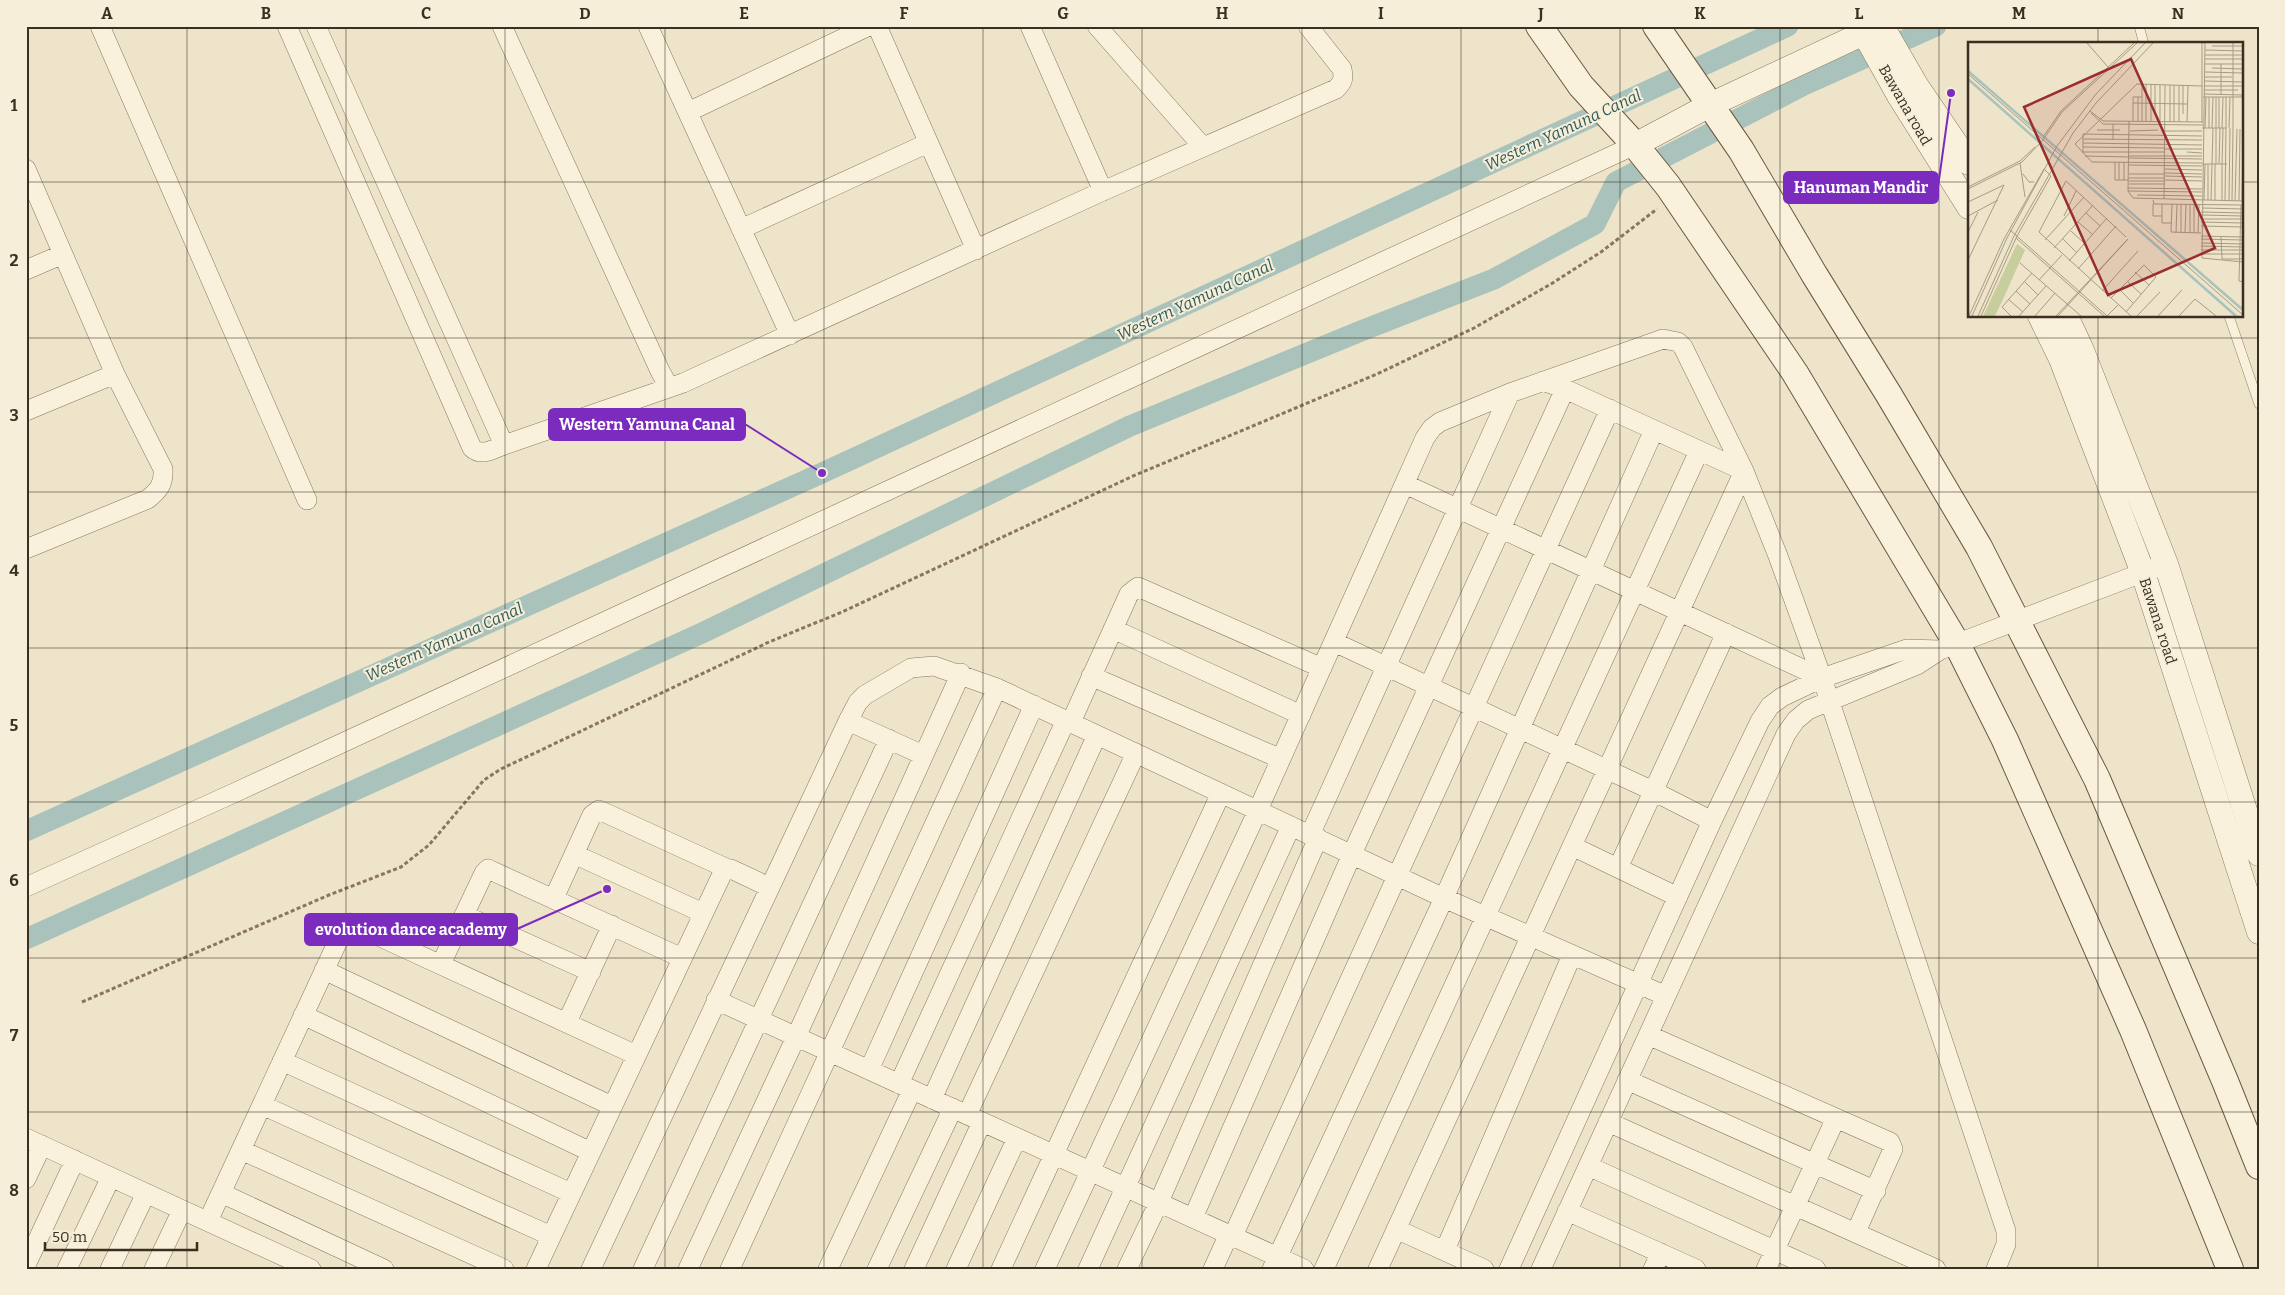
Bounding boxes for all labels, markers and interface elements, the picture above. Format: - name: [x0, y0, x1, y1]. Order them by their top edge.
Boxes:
- text: A: [101, 4, 113, 23]
- text: B: [261, 4, 271, 23]
- text: C: [421, 4, 431, 23]
- text: D: [579, 4, 591, 23]
- text: E: [739, 4, 749, 23]
- text: F: [900, 4, 909, 23]
- text: G: [1057, 4, 1069, 23]
- text: H: [1216, 4, 1229, 23]
- text: I: [1378, 4, 1384, 23]
- text: J: [1537, 4, 1544, 23]
- text: K: [1694, 4, 1706, 23]
- text: L: [1855, 4, 1864, 23]
- text: M: [2012, 4, 2026, 23]
- text: N: [2172, 4, 2184, 23]
- inset map: [1968, 42, 2242, 318]
- street label: Bawana road: [1875, 62, 1935, 148]
- water label: Western Yamuna Canal: [1482, 85, 1644, 175]
- text: 1: [11, 96, 18, 115]
- callout: Hanuman Mandir: [1784, 172, 1938, 203]
- text: Hanuman Mandir: [1794, 178, 1929, 197]
- text: 2: [9, 251, 19, 270]
- water label: Western Yamuna Canal: [1114, 255, 1276, 345]
- text: 3: [9, 406, 19, 425]
- callout: Western Yamuna Canal: [549, 409, 745, 440]
- text: Western Yamuna Canal: [559, 415, 735, 434]
- text: 4: [9, 561, 19, 580]
- street label: Bawana road: [2136, 576, 2180, 667]
- water label: Western Yamuna Canal: [363, 599, 525, 685]
- text: 5: [10, 716, 19, 735]
- text: 6: [9, 871, 19, 890]
- callout: evolution dance academy: [305, 914, 517, 945]
- text: evolution dance academy: [315, 920, 507, 939]
- text: 7: [10, 1026, 19, 1045]
- text: 8: [9, 1181, 19, 1200]
- scale bar: [45, 1220, 198, 1252]
- text: 50 m: [52, 1228, 88, 1246]

